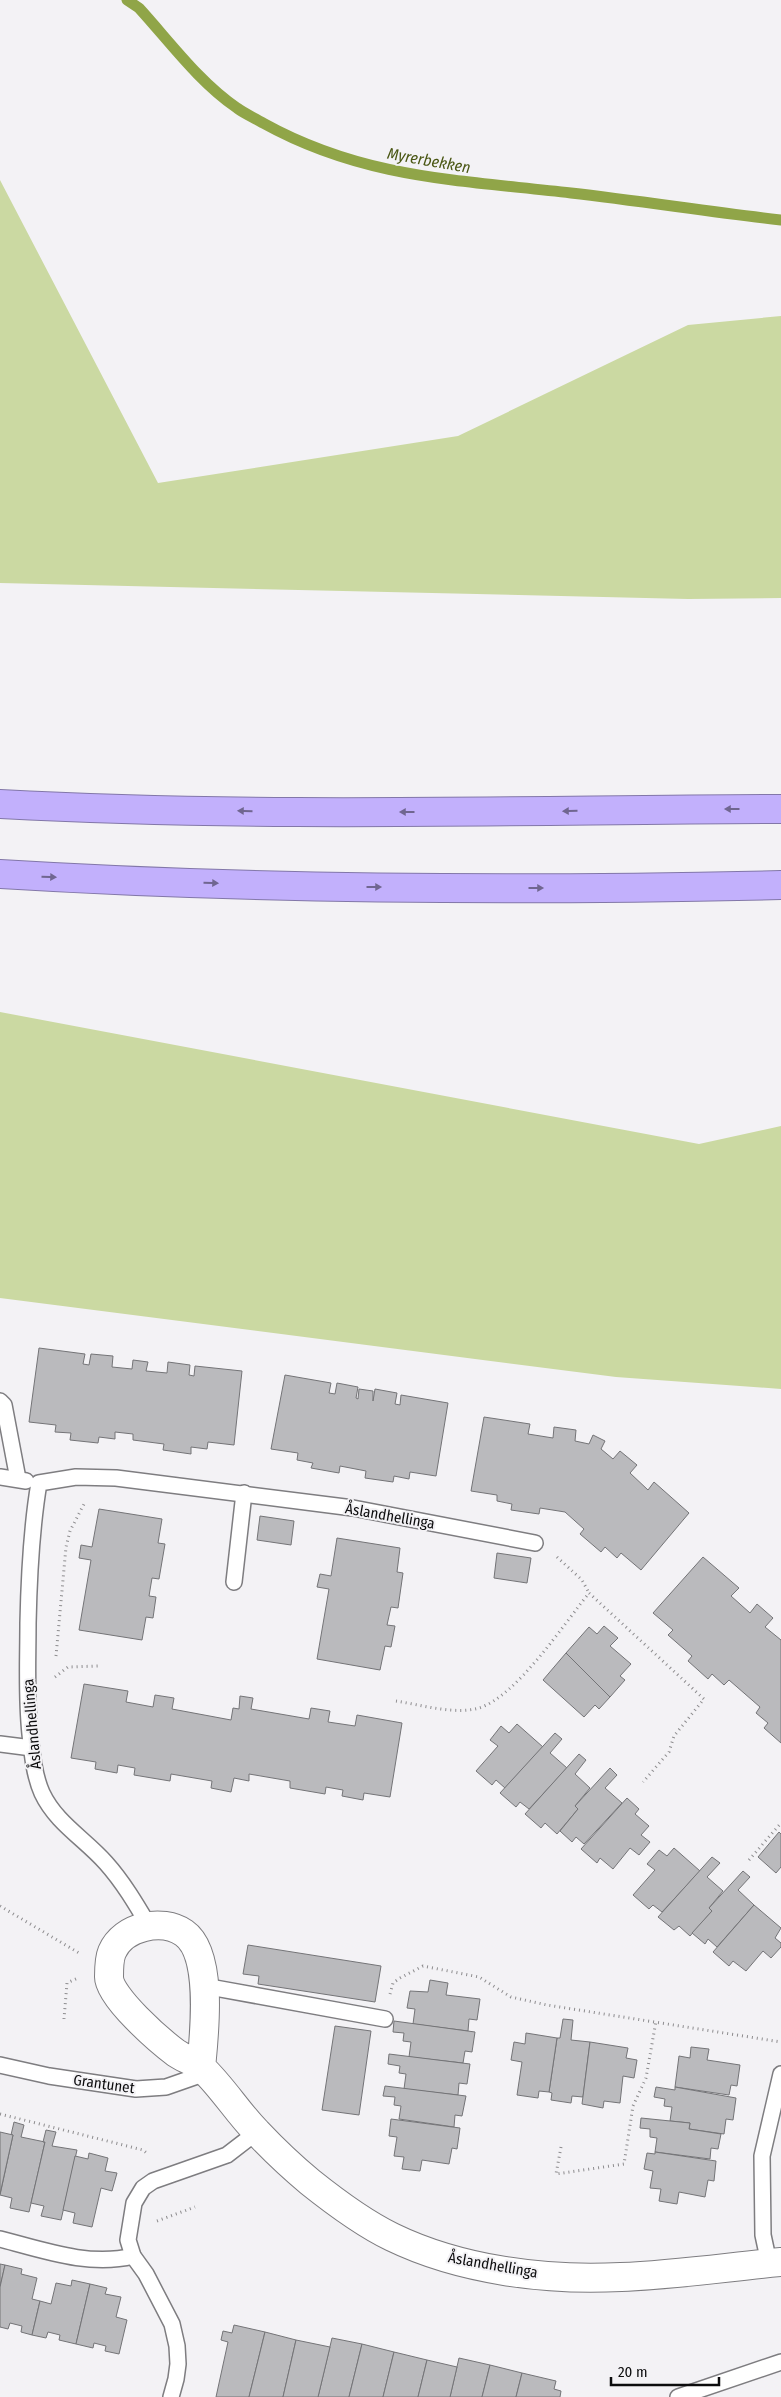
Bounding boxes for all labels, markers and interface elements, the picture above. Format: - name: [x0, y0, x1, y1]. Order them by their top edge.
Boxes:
- water label: Myrerbekken: [386, 144, 472, 177]
- one-way arrow: [724, 805, 740, 813]
- one-way arrow: [237, 806, 253, 814]
- one-way arrow: [562, 807, 578, 815]
- one-way arrow: [399, 808, 415, 816]
- one-way arrow: [41, 873, 57, 881]
- one-way arrow: [203, 879, 219, 887]
- one-way arrow: [366, 883, 382, 891]
- one-way arrow: [528, 884, 544, 892]
- street label: Åslandhellinga: [344, 1499, 436, 1533]
- street label: Åslandhellinga: [19, 1678, 45, 1770]
- street label: Grantunet: [72, 2071, 136, 2097]
- street label: Åslandhellinga: [447, 2248, 539, 2282]
- scale bar: [611, 2354, 718, 2386]
- text: 20 m: [618, 2363, 648, 2381]

